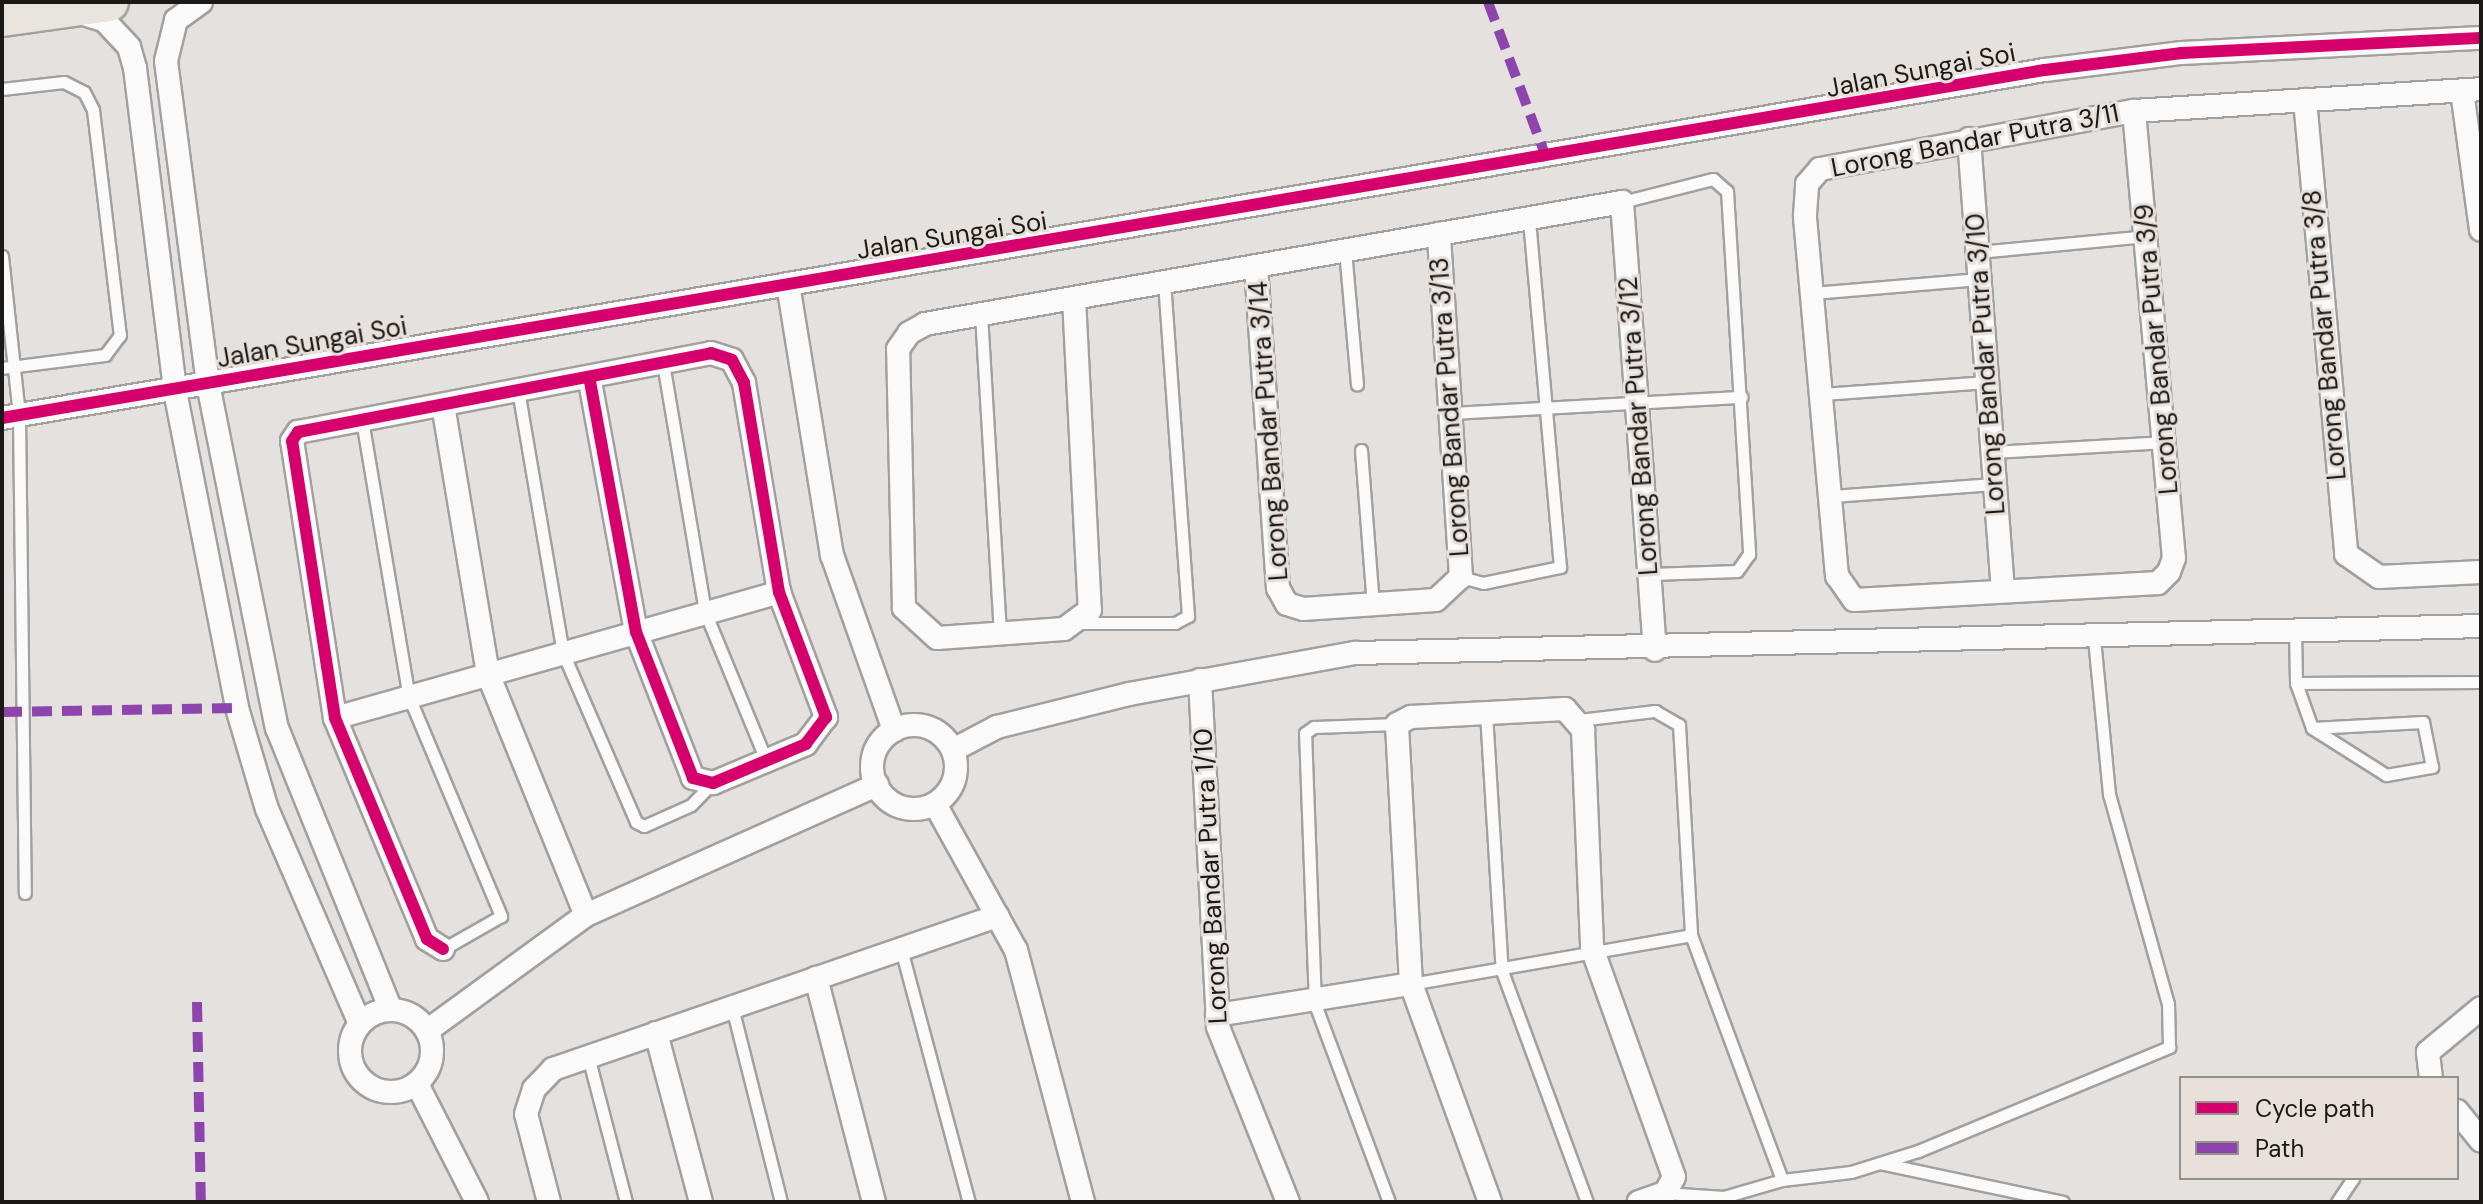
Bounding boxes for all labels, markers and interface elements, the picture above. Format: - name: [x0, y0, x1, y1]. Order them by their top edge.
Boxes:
- street label: Jalan Sungai Soi: [1824, 37, 2018, 105]
- street label: Lorong Bandar Putra 3/11: [1828, 98, 2122, 184]
- street label: Lorong Bandar Putra 3/8: [2297, 189, 2353, 481]
- street label: Lorong Bandar Putra 3/9: [2129, 202, 2185, 496]
- street label: Jalan Sungai Soi: [855, 206, 1049, 266]
- street label: Lorong Bandar Putra 3/10: [1960, 212, 2012, 516]
- street label: Lorong Bandar Putra 3/13: [1424, 256, 1476, 558]
- street label: Lorong Bandar Putra 3/12: [1613, 276, 1665, 576]
- street label: Lorong Bandar Putra 3/14: [1243, 280, 1295, 582]
- street label: Jalan Sungai Soi: [215, 311, 409, 375]
- street label: Lorong Bandar Putra 1/10: [1188, 727, 1234, 1025]
- legend: [2179, 1076, 2459, 1180]
- text: Cycle path: [2255, 1093, 2374, 1124]
- text: Path: [2255, 1133, 2304, 1164]

